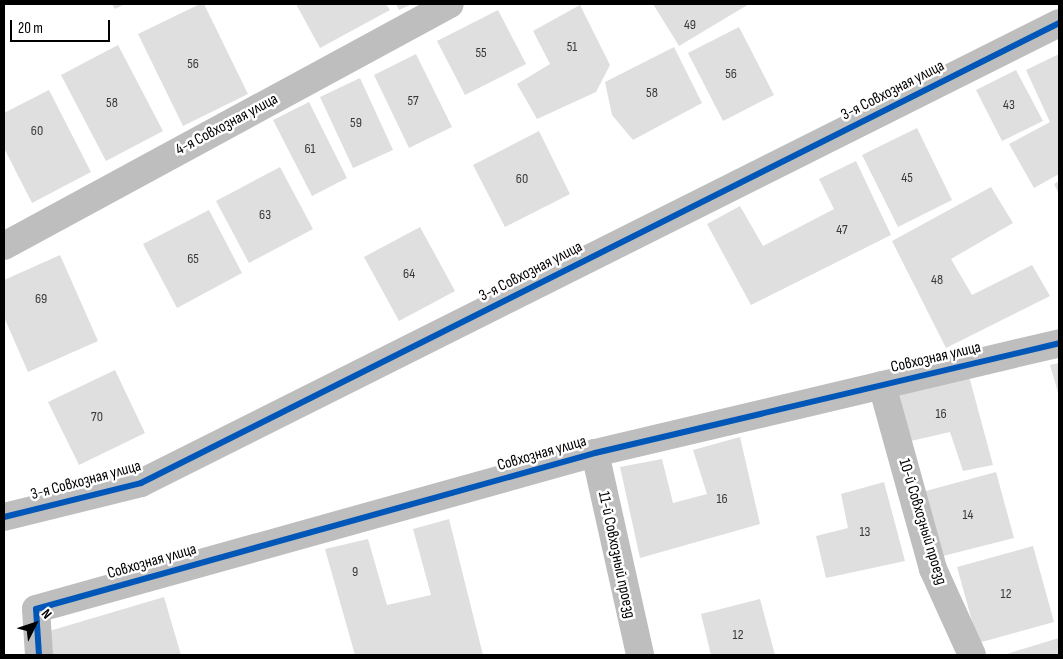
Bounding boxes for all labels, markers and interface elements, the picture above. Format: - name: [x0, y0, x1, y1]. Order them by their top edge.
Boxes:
- scale bar: [12, 10, 112, 42]
- house number: 49: [684, 17, 696, 33]
- text: 20 m: [18, 19, 43, 38]
- house number: 51: [567, 39, 577, 55]
- house number: 55: [475, 45, 487, 61]
- house number: 56: [187, 56, 199, 72]
- street label: 3-я Совхозная улица: [838, 57, 948, 125]
- house number: 56: [725, 66, 737, 82]
- house number: 58: [646, 85, 658, 101]
- street label: 4-я Совхозная улица: [173, 90, 281, 160]
- house number: 57: [407, 93, 419, 109]
- house number: 58: [106, 95, 118, 111]
- house number: 43: [1003, 97, 1015, 113]
- house number: 59: [350, 115, 362, 131]
- house number: 60: [31, 123, 43, 139]
- house number: 61: [304, 141, 316, 157]
- house number: 45: [901, 170, 913, 186]
- house number: 60: [516, 171, 528, 187]
- house number: 63: [259, 207, 271, 223]
- house number: 47: [836, 222, 848, 238]
- street label: 3-я Совхозная улица: [476, 238, 586, 306]
- house number: 65: [187, 251, 199, 267]
- house number: 64: [403, 266, 415, 282]
- house number: 48: [931, 272, 943, 288]
- house number: 69: [35, 291, 47, 307]
- street label: Совхозная улица: [889, 338, 983, 378]
- house number: 16: [935, 406, 947, 422]
- house number: 70: [91, 409, 103, 425]
- street label: Совхозная улица: [495, 432, 589, 476]
- street label: 3-я Совхозная улица: [29, 457, 143, 505]
- street label: 10-й Совхозный проезд: [894, 457, 950, 587]
- street label: 11-й Совхозный проезд: [593, 490, 639, 620]
- house number: 16: [716, 491, 728, 507]
- house number: 14: [963, 507, 973, 523]
- house number: 13: [860, 524, 870, 540]
- street label: Совхозная улица: [105, 540, 199, 584]
- house number: 9: [352, 564, 358, 580]
- house number: 12: [1001, 586, 1011, 602]
- north arrow: [10, 599, 60, 649]
- text: N: [38, 605, 56, 622]
- house number: 12: [733, 627, 743, 643]

